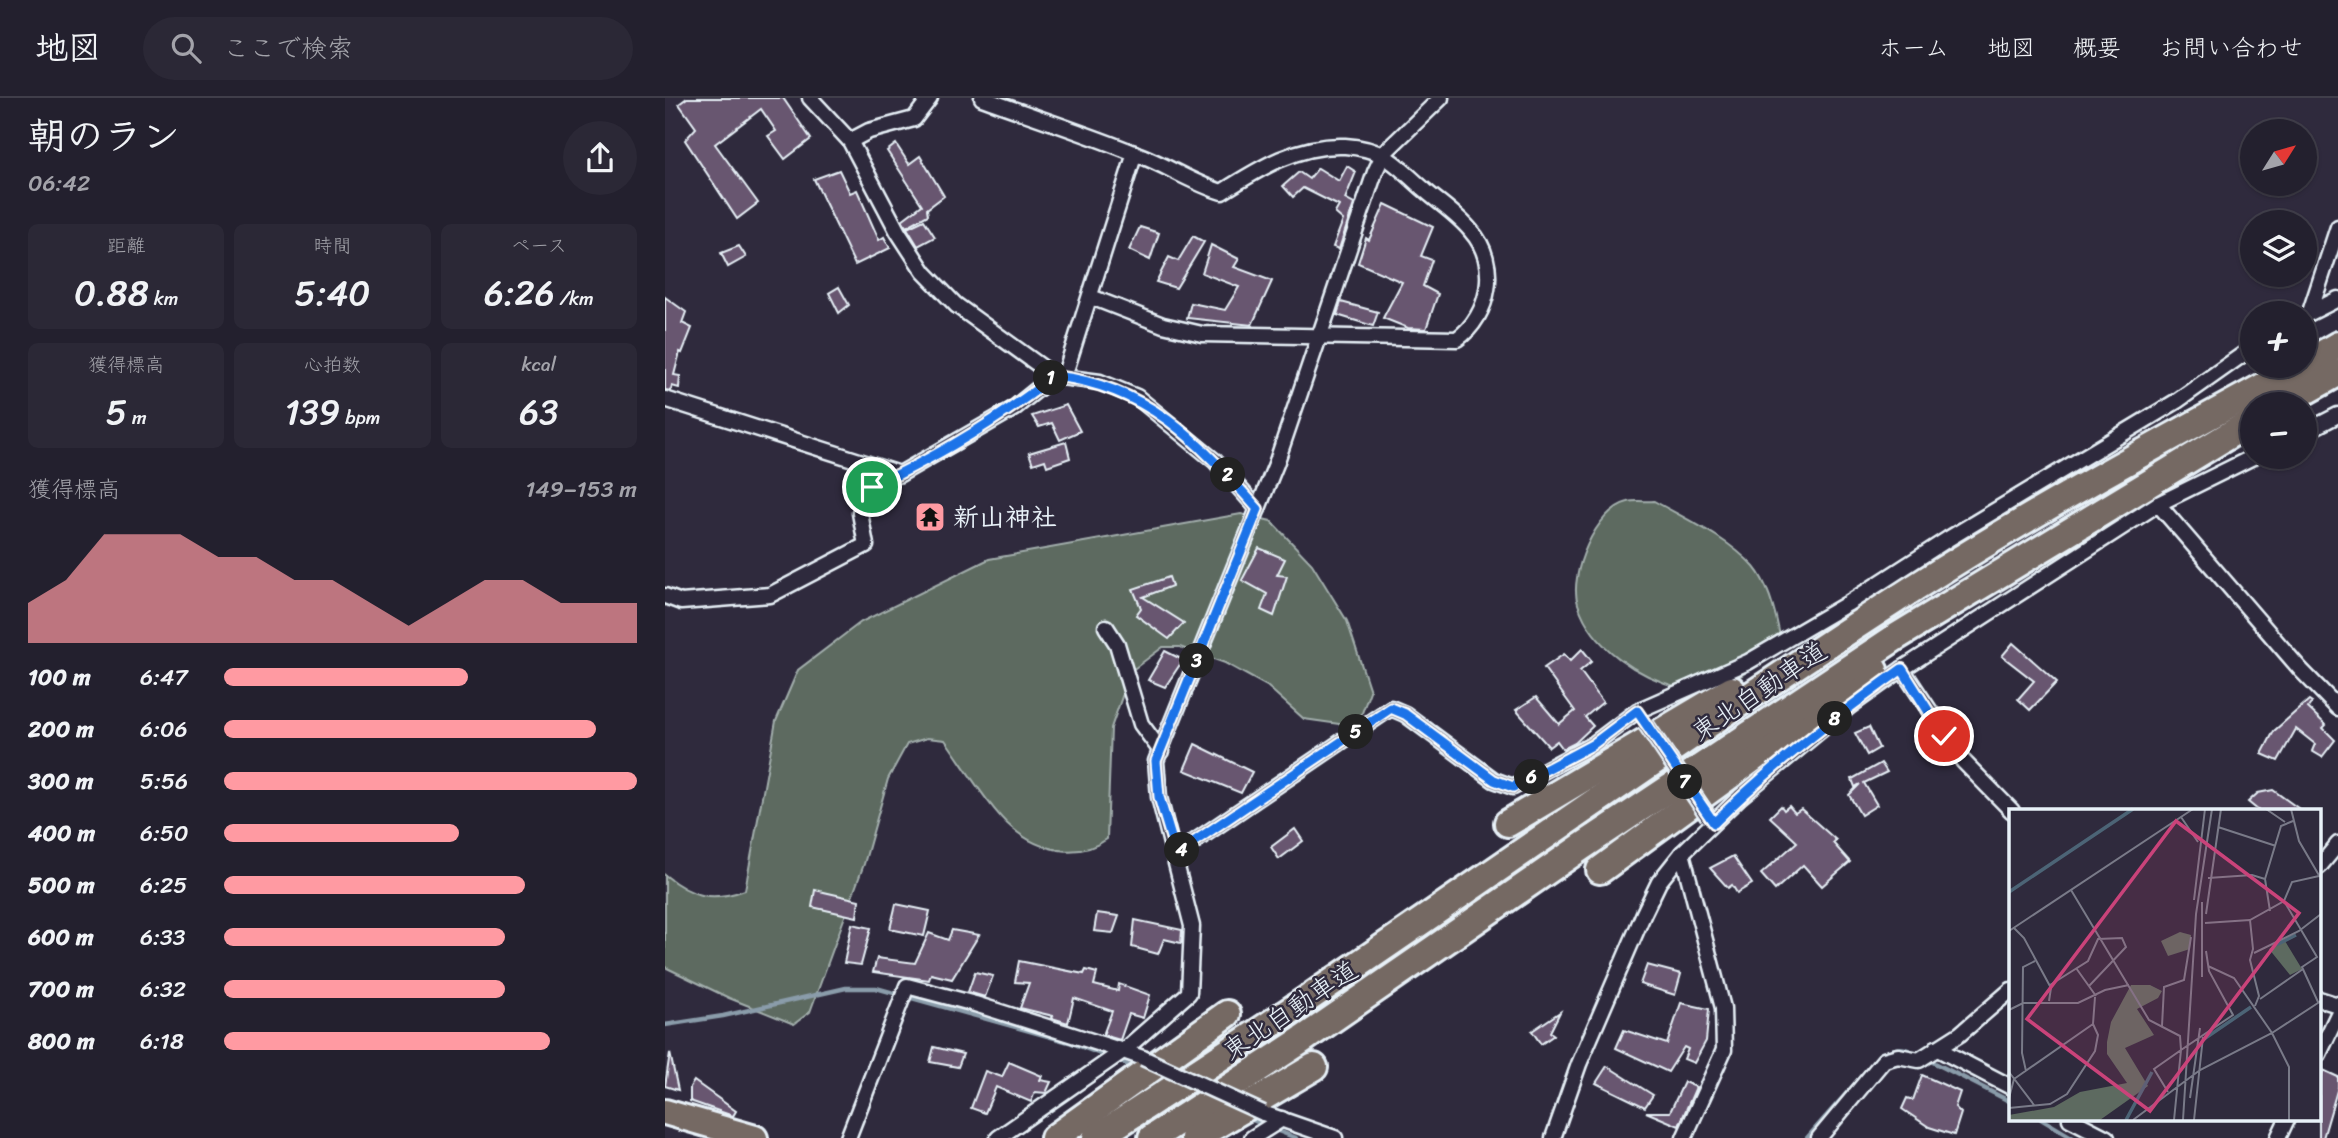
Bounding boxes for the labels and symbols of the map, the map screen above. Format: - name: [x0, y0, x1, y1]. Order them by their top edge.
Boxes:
- north arrow: [2240, 119, 2317, 196]
- pin: 1: [1033, 360, 1069, 396]
- pin: [842, 457, 902, 517]
- pin: 2: [1211, 458, 1245, 492]
- place label: 新山神社: [953, 494, 1057, 540]
- temple icon: 新山神社: [913, 500, 947, 534]
- street label: 東北自動車道: [1681, 628, 1837, 754]
- pin: 3: [1179, 644, 1215, 678]
- pin: 8: [1817, 702, 1853, 736]
- pin: [1914, 706, 1974, 766]
- pin: 5: [1339, 714, 1373, 750]
- pin: 6: [1515, 760, 1549, 794]
- pin: 7: [1667, 764, 1703, 800]
- inset map: [2009, 809, 2321, 1121]
- pin: 4: [1165, 832, 1199, 868]
- street label: 東北自動車道: [1212, 947, 1368, 1073]

